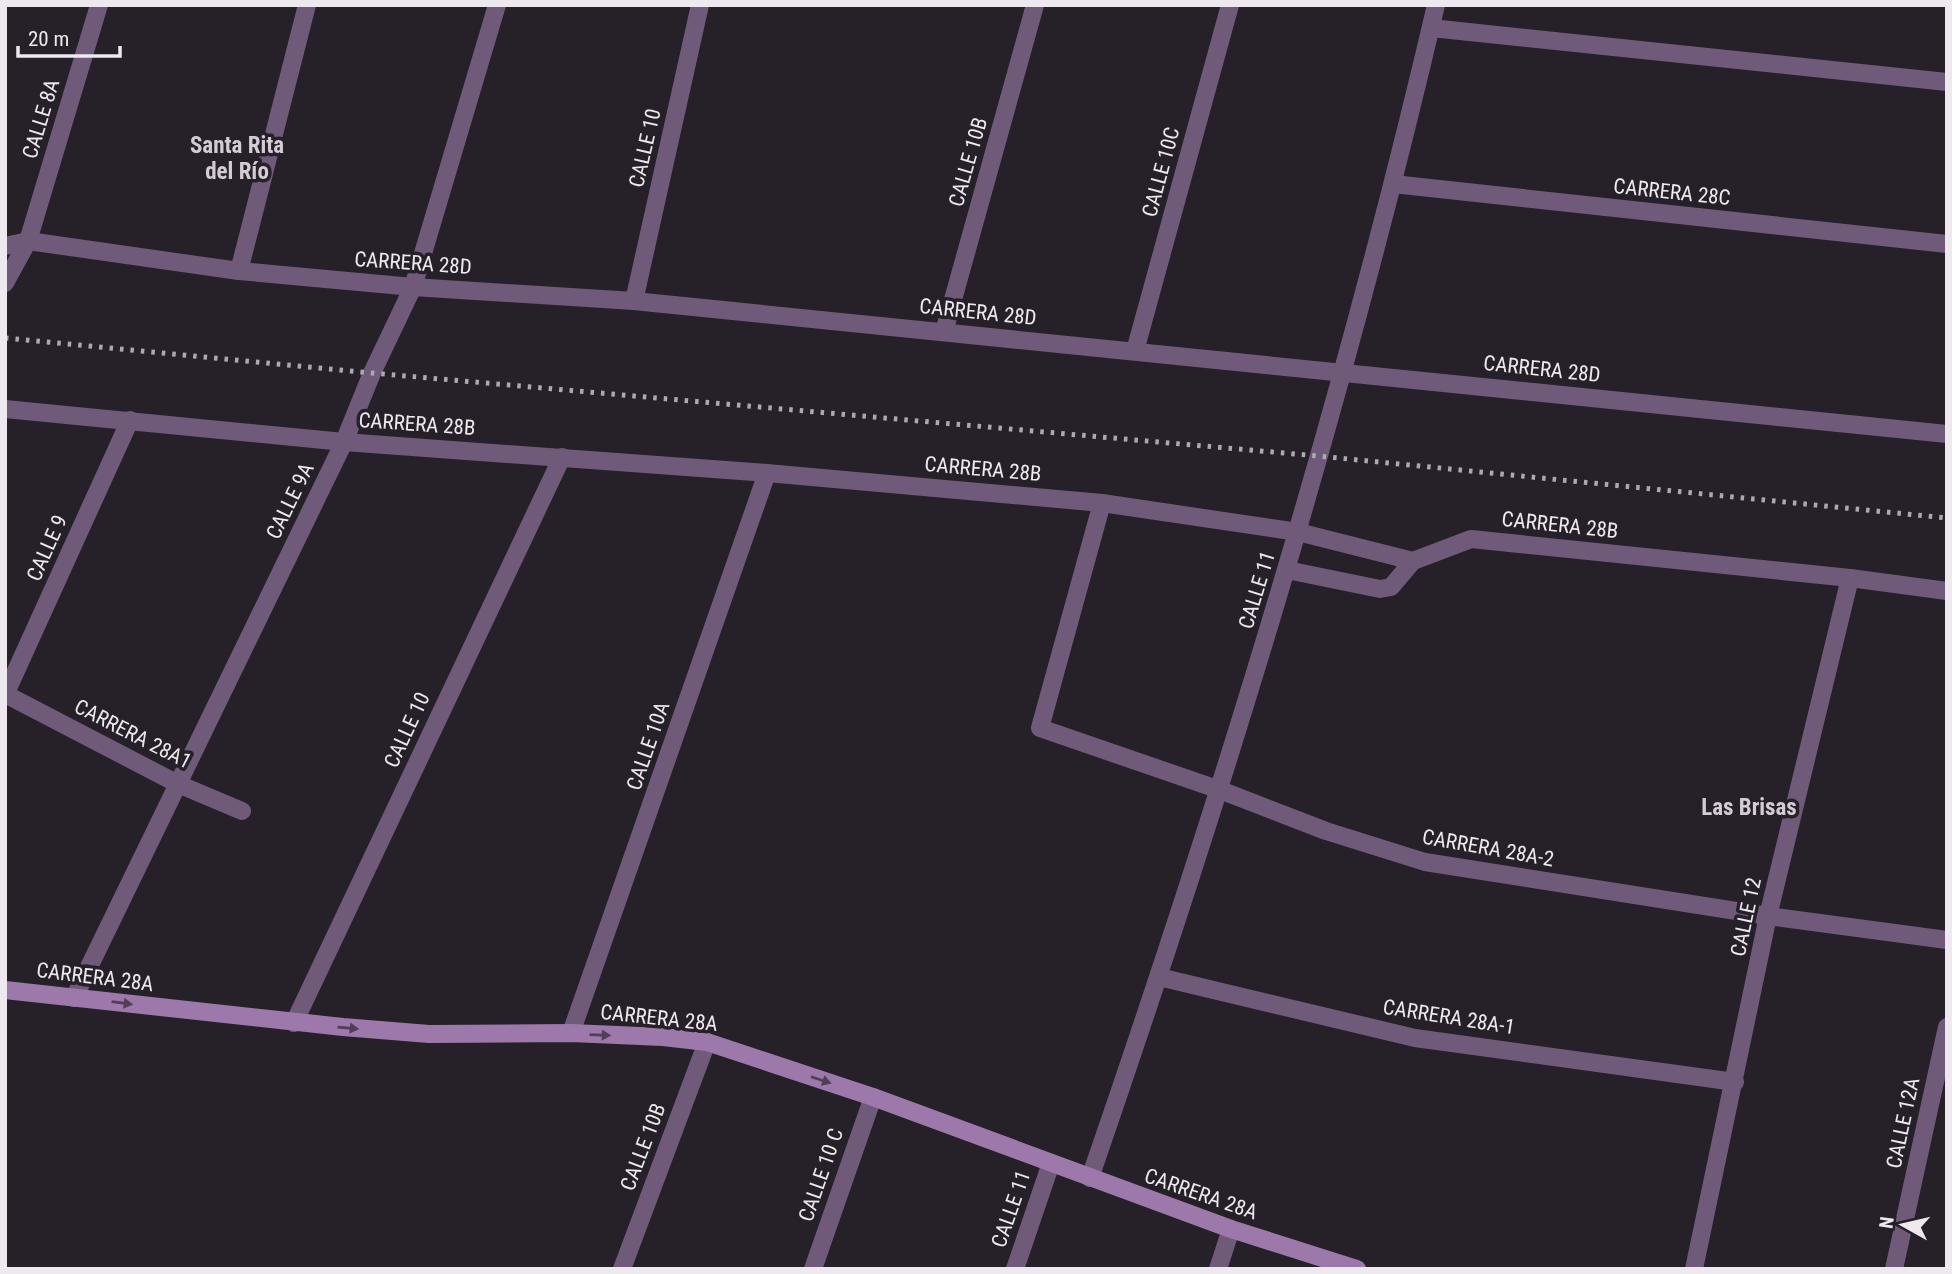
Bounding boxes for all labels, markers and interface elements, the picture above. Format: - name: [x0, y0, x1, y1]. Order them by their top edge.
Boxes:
- scale bar: [18, 14, 119, 58]
- text: 20 m: [28, 27, 69, 51]
- street label: CALLE 8A: [18, 76, 64, 162]
- street label: CALLE 10: [624, 106, 666, 190]
- street label: CALLE 10B: [944, 115, 992, 209]
- street label: CALLE 10C: [1138, 125, 1184, 219]
- district label: Santa Rita del Río: [190, 132, 284, 185]
- street label: CARRERA 28C: [1612, 174, 1732, 210]
- street label: CARRERA 28D: [354, 247, 472, 279]
- street label: CARRERA 28D: [918, 294, 1038, 330]
- street label: CARRERA 28D: [1482, 351, 1602, 387]
- street label: CARRERA 28B: [358, 408, 476, 440]
- street label: CARRERA 28B: [924, 452, 1042, 486]
- street label: CALLE 9A: [261, 459, 319, 543]
- street label: CARRERA 28B: [1501, 507, 1619, 543]
- street label: CALLE 9: [22, 511, 72, 585]
- street label: CALLE 11: [1234, 548, 1280, 632]
- street label: CALLE 10: [379, 689, 435, 771]
- street label: CARRERA 28A1: [71, 694, 195, 774]
- street label: CALLE 10A: [622, 699, 674, 793]
- district label: Las Brisas: [1701, 794, 1797, 821]
- street label: CARRERA 28A-2: [1420, 825, 1556, 871]
- street label: CALLE 12: [1726, 875, 1766, 959]
- street label: CARRERA 28A: [35, 958, 155, 996]
- street label: CARRERA 28A-1: [1381, 995, 1517, 1039]
- one-way arrow: [111, 998, 133, 1009]
- street label: CARRERA 28A: [599, 1000, 719, 1036]
- one-way arrow: [337, 1023, 359, 1034]
- one-way arrow: [589, 1029, 611, 1040]
- one-way arrow: [810, 1075, 831, 1085]
- street label: CALLE 12A: [1882, 1075, 1924, 1171]
- street label: CALLE 10B: [615, 1100, 671, 1194]
- street label: CALLE 10 C: [794, 1125, 848, 1225]
- street label: CARRERA 28A: [1141, 1163, 1261, 1225]
- street label: CALLE 11: [987, 1167, 1035, 1251]
- north arrow: [1868, 1190, 1938, 1260]
- text: N: [1874, 1215, 1899, 1230]

